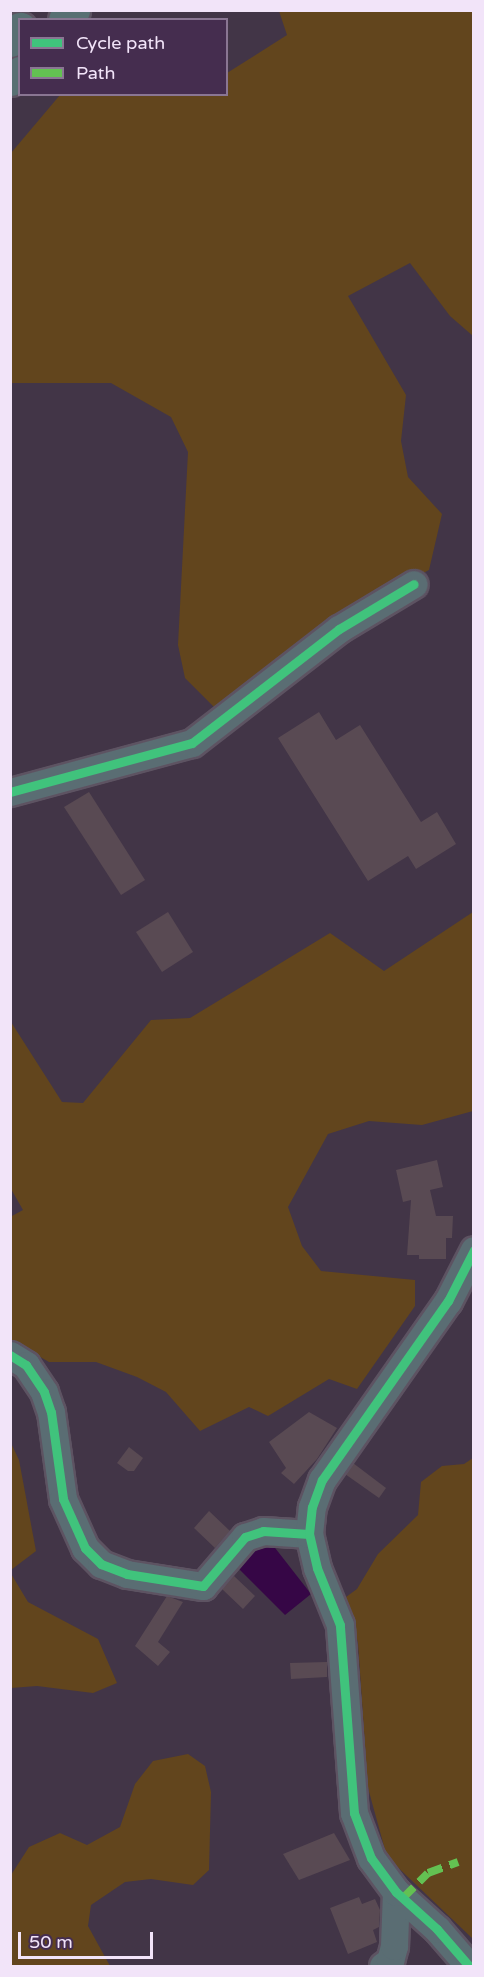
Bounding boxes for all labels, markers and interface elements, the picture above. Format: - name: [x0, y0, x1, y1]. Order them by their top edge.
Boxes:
- legend: [18, 18, 228, 96]
- text: Cycle path: [76, 32, 165, 54]
- text: Path: [76, 62, 115, 84]
- scale bar: [21, 1920, 156, 1958]
- text: 50 m: [29, 1931, 73, 1953]

